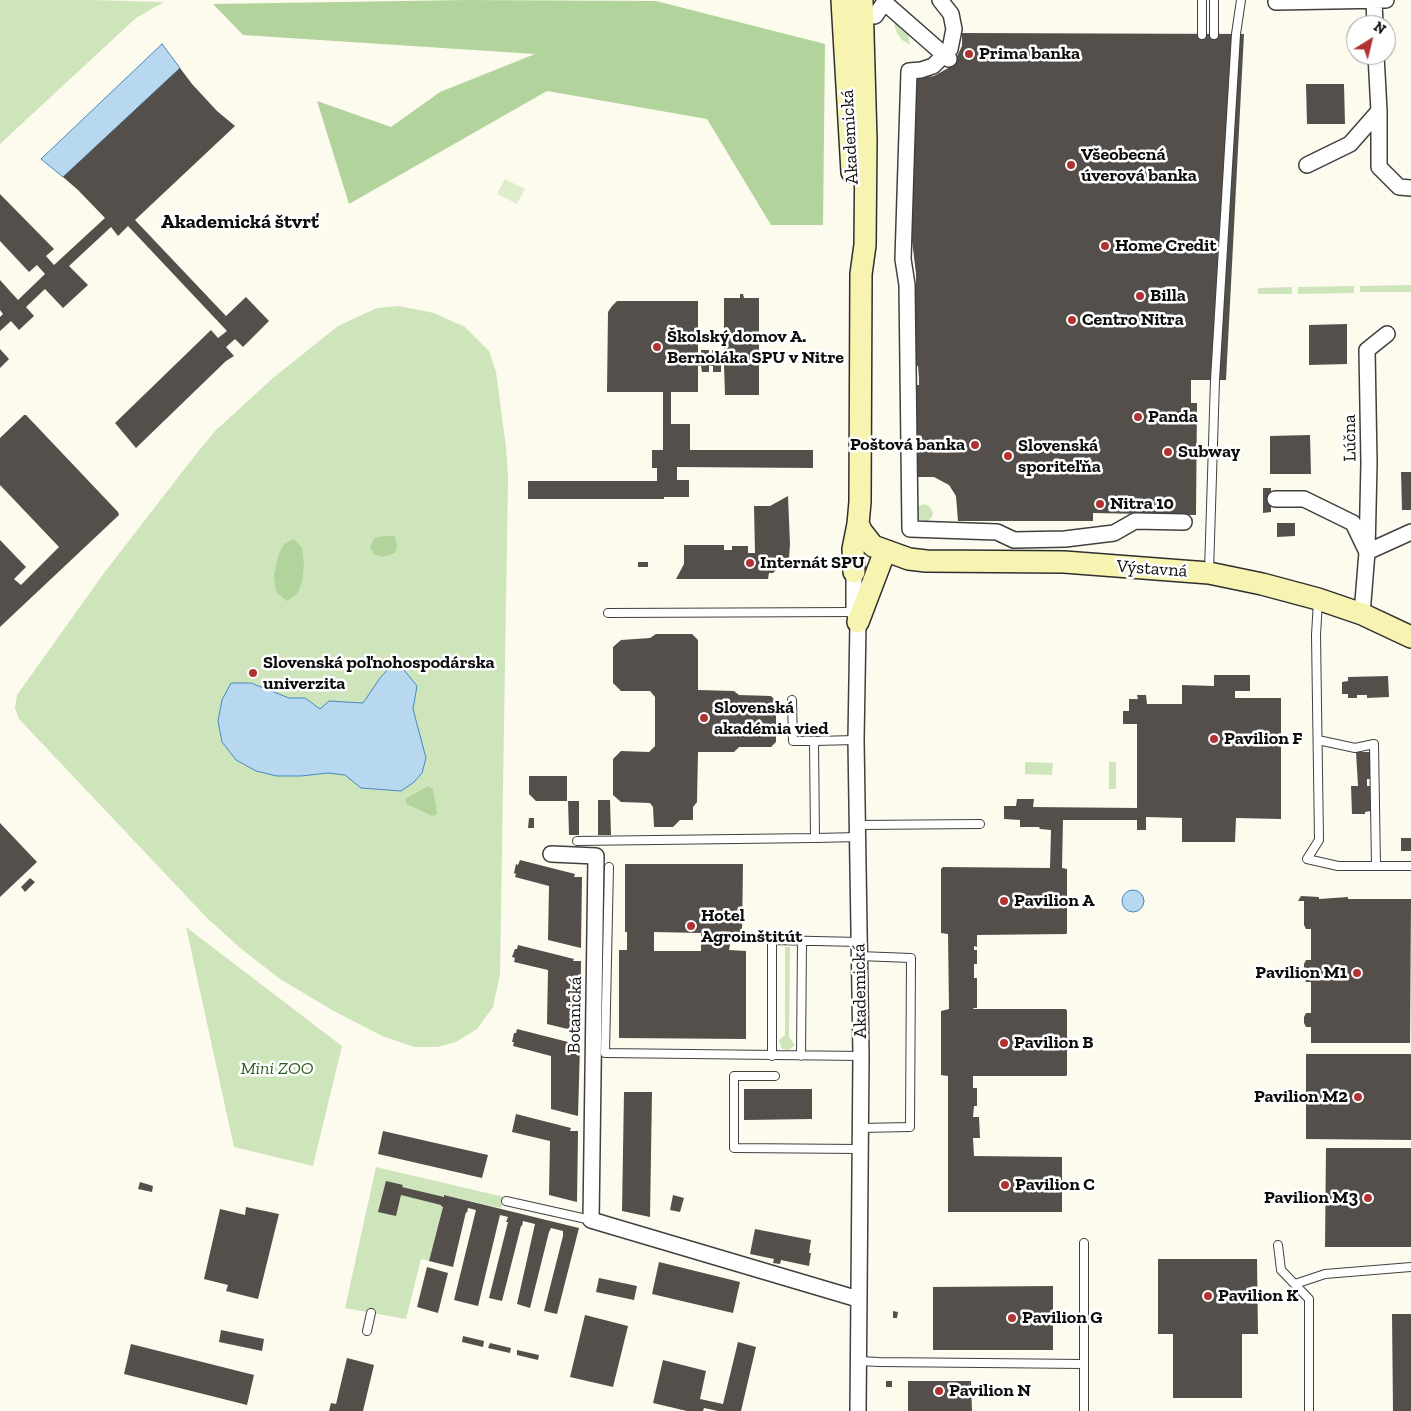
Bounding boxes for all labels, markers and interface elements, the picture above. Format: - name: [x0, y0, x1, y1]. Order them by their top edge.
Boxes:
- north arrow: [1346, 15, 1396, 65]
- text: N: [1370, 18, 1389, 38]
- place label: Prima banka: [979, 43, 1080, 65]
- marker: Prima banka: [963, 48, 975, 60]
- street label: Akademická: [837, 89, 863, 185]
- place label: Všeobecná úverová banka: [1081, 144, 1197, 186]
- marker: Všeobecná úverová banka: [1065, 159, 1077, 171]
- district label: Akademická štvrť: [161, 210, 319, 234]
- place label: Home Credit: [1115, 235, 1217, 257]
- marker: Home Credit: [1099, 240, 1111, 252]
- place label: Billa: [1150, 285, 1186, 307]
- marker: Billa: [1134, 290, 1146, 302]
- place label: Centro Nitra: [1082, 309, 1184, 331]
- marker: Centro Nitra: [1066, 314, 1078, 326]
- place label: Školský domov A. Bernoláka SPU v Nitre: [667, 326, 844, 368]
- marker: Školský domov A. Bernoláka SPU v Nitre: [651, 341, 663, 353]
- place label: Panda: [1148, 406, 1198, 428]
- marker: Panda: [1132, 411, 1144, 423]
- street label: Lúčna: [1339, 414, 1361, 462]
- place label: Poštová banka: [850, 434, 965, 456]
- place label: Slovenská sporiteľňa: [1018, 435, 1101, 478]
- marker: Poštová banka: [969, 439, 981, 451]
- place label: Subway: [1178, 441, 1240, 463]
- marker: Subway: [1162, 446, 1174, 458]
- marker: Slovenská sporiteľňa: [1002, 450, 1014, 462]
- place label: Nitra 10: [1110, 493, 1174, 515]
- marker: Nitra 10: [1094, 498, 1106, 510]
- place label: Internát SPU: [760, 552, 865, 574]
- street label: Výstavná: [1116, 556, 1188, 582]
- marker: Internát SPU: [744, 557, 756, 569]
- place label: Slovenská poľnohospodárska univerzita: [263, 652, 495, 694]
- marker: Slovenská poľnohospodárska univerzita: [247, 667, 259, 679]
- place label: Slovenská akadémia vied: [714, 697, 829, 740]
- marker: Slovenská akadémia vied: [698, 712, 710, 724]
- place label: Pavilion F: [1224, 728, 1302, 750]
- marker: Pavilion F: [1208, 733, 1220, 745]
- place label: Pavilion A: [1014, 890, 1095, 912]
- marker: Pavilion A: [998, 895, 1010, 907]
- place label: Hotel Agroinštitút: [701, 905, 802, 948]
- marker: Hotel Agroinštitút: [685, 920, 697, 932]
- street label: Akademická: [848, 943, 872, 1039]
- place label: Pavilion M1: [1255, 962, 1347, 984]
- marker: Pavilion M1: [1351, 967, 1363, 979]
- street label: Botanická: [564, 976, 586, 1054]
- place label: Pavilion B: [1014, 1032, 1093, 1054]
- marker: Pavilion B: [998, 1037, 1010, 1049]
- park label: Mini ZOO: [240, 1058, 314, 1080]
- place label: Pavilion M2: [1254, 1086, 1348, 1108]
- marker: Pavilion M2: [1352, 1091, 1364, 1103]
- place label: Pavilion C: [1015, 1174, 1095, 1196]
- marker: Pavilion C: [999, 1179, 1011, 1191]
- place label: Pavilion M3: [1264, 1187, 1358, 1209]
- marker: Pavilion M3: [1362, 1192, 1374, 1204]
- place label: Pavilion K: [1218, 1285, 1298, 1307]
- marker: Pavilion K: [1202, 1290, 1214, 1302]
- place label: Pavilion G: [1022, 1307, 1103, 1329]
- marker: Pavilion G: [1006, 1312, 1018, 1324]
- place label: Pavilion N: [949, 1380, 1031, 1402]
- marker: Pavilion N: [933, 1385, 945, 1397]

